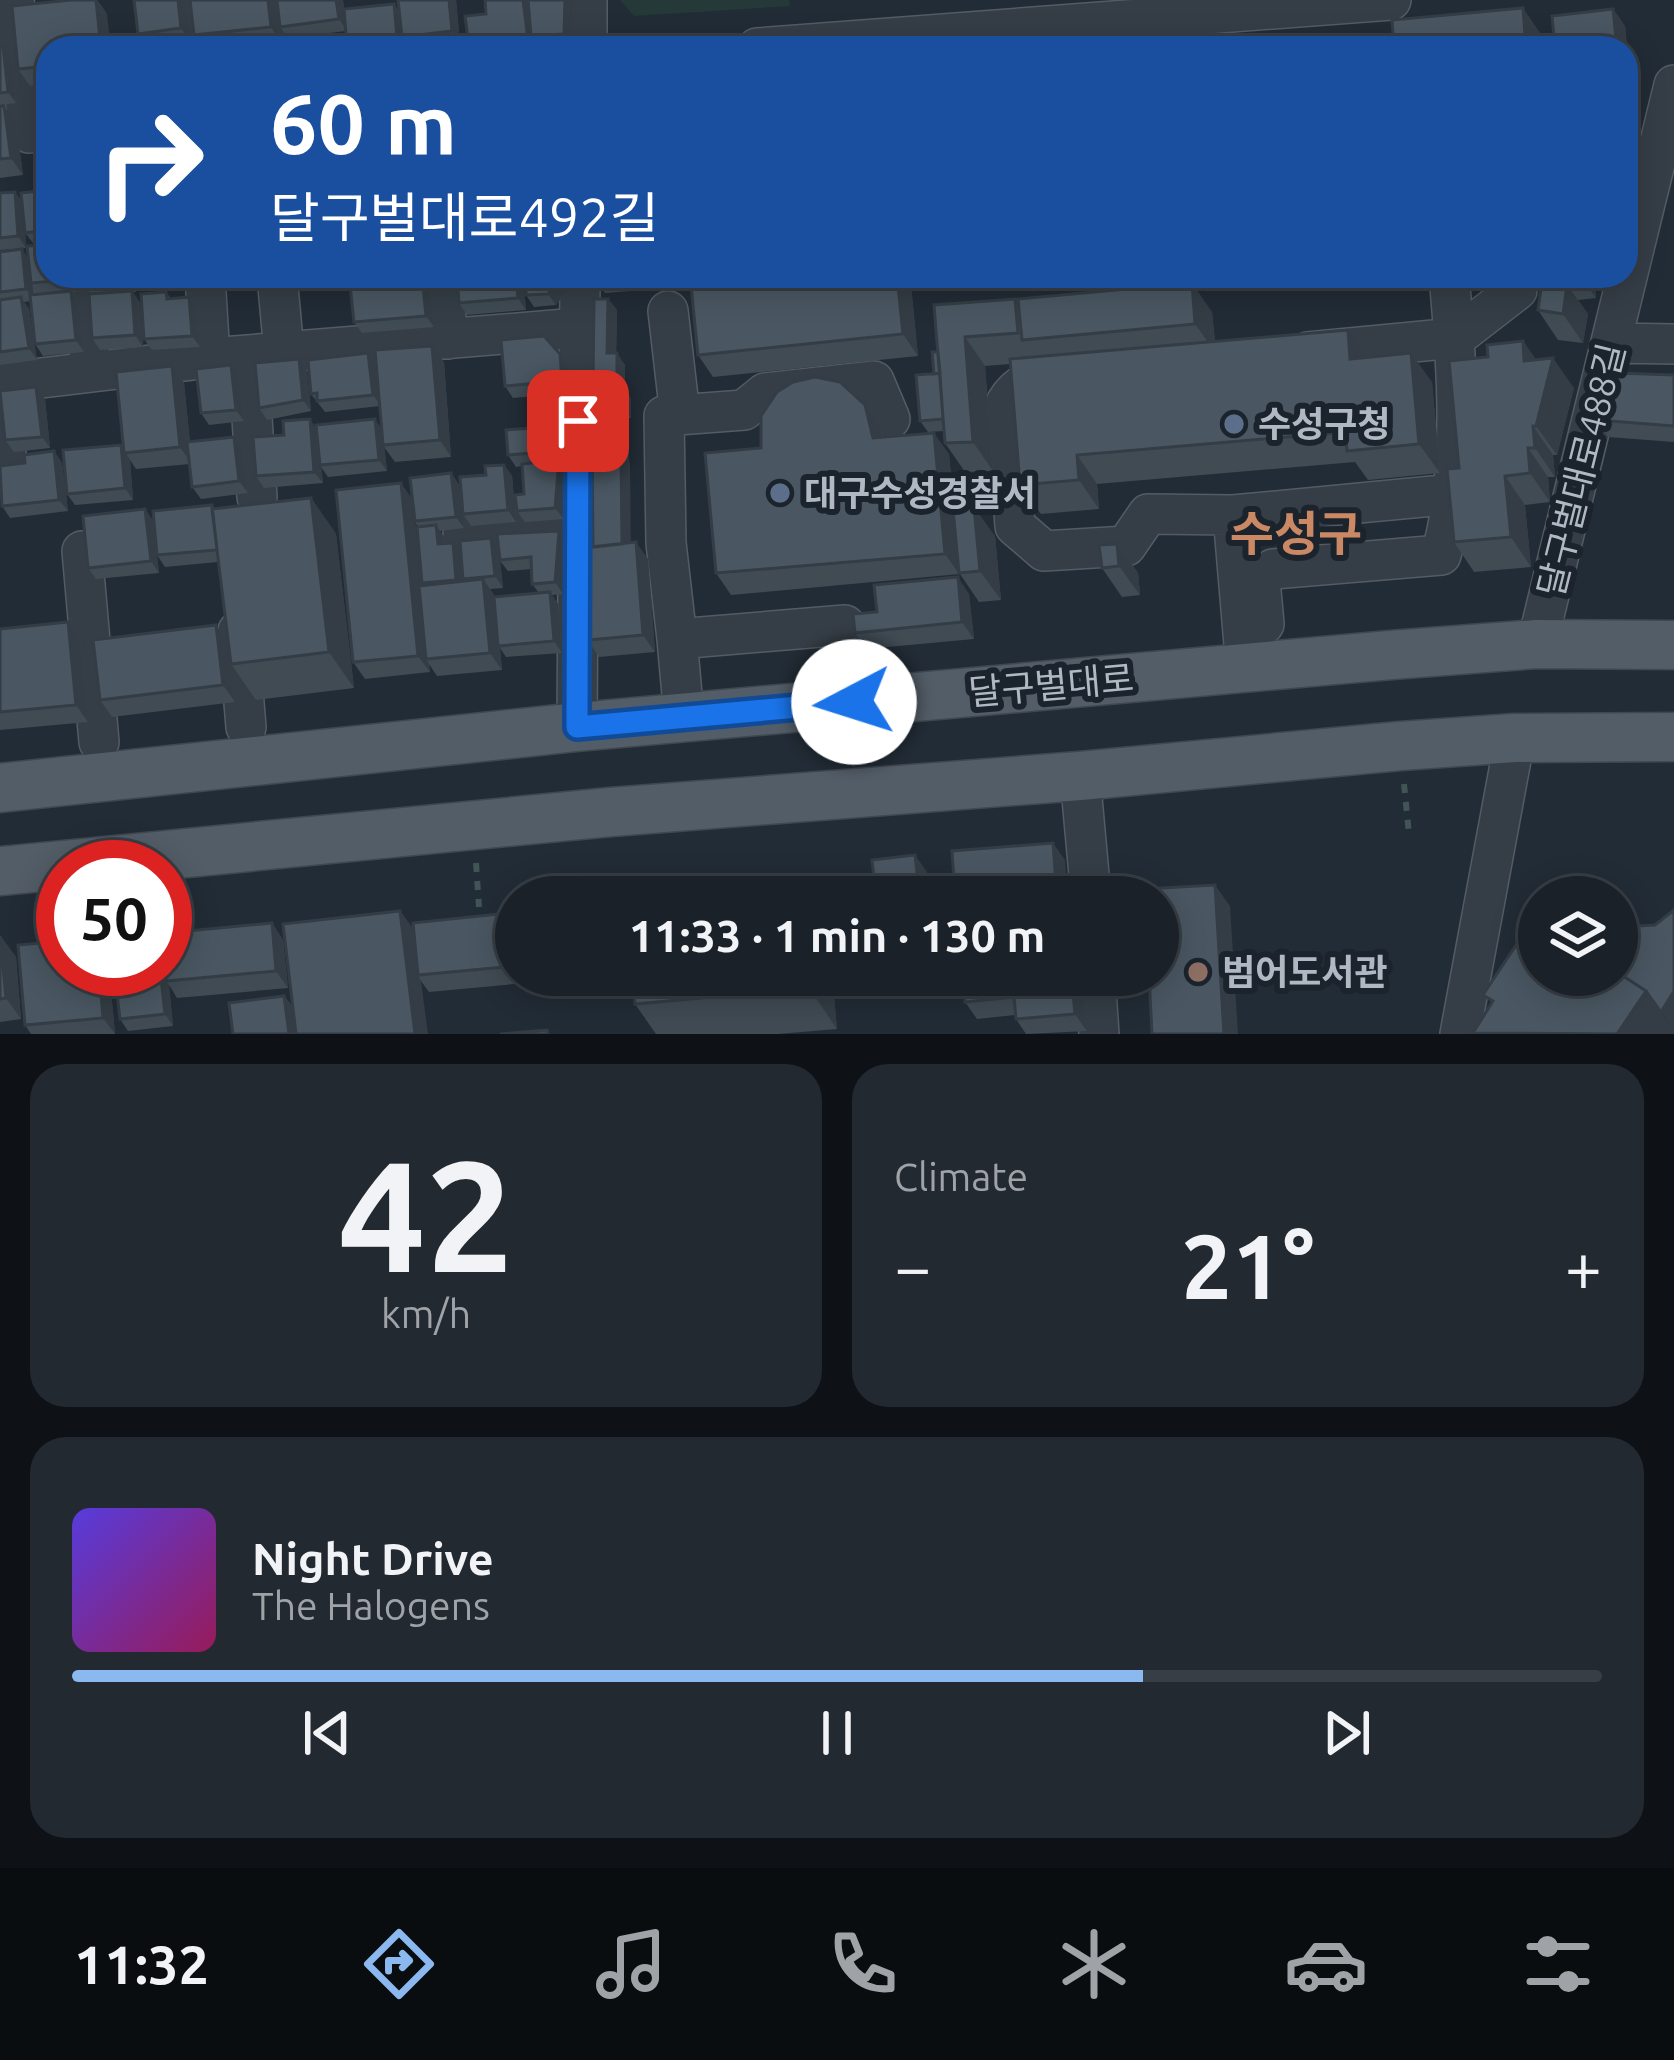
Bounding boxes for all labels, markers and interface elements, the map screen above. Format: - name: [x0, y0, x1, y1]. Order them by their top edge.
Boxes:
- text: 60 m: [270, 76, 457, 170]
- icon: right: [72, 84, 228, 240]
- text: 달구벌대로492길: [270, 187, 659, 247]
- street label: 달구벌대로488길: [1529, 339, 1632, 601]
- pin: [527, 370, 629, 472]
- icon: arrive: [545, 388, 611, 454]
- place label: 수성구청: [1258, 403, 1390, 444]
- marker: 수성구청: [1221, 411, 1247, 437]
- place label: 대구수성경찰서: [804, 472, 1036, 513]
- marker: 대구수성경찰서: [767, 480, 793, 506]
- district label: 수성구: [1230, 506, 1362, 560]
- position arrow: [791, 639, 917, 765]
- street label: 달구벌대로: [967, 657, 1135, 712]
- speed limit sign: 50: [36, 840, 192, 996]
- map controls: [1518, 876, 1638, 996]
- button: layers: [1518, 876, 1638, 996]
- text: 11:33 · 1 min · 130 m: [629, 910, 1045, 961]
- place label: 범어도서관: [1222, 951, 1388, 992]
- marker: 범어도서관: [1185, 959, 1211, 985]
- text: 42: [338, 1127, 514, 1301]
- text: Climate: [894, 1155, 1028, 1198]
- text: 21°: [1181, 1215, 1315, 1316]
- text: −: [894, 1229, 931, 1303]
- text: +: [1565, 1229, 1602, 1303]
- text: km/h: [381, 1292, 471, 1335]
- text: Night Drive: [252, 1533, 494, 1584]
- text: The Halogens: [252, 1584, 490, 1627]
- icon: previous: [294, 1700, 360, 1766]
- icon: pause: [804, 1700, 870, 1766]
- icon: next: [1314, 1700, 1380, 1766]
- icon: directions: [357, 1922, 441, 2006]
- icon: music: [589, 1922, 673, 2006]
- icon: phone: [821, 1922, 905, 2006]
- icon: climate: [1052, 1922, 1136, 2006]
- icon: car: [1284, 1922, 1368, 2006]
- icon: filters: [1516, 1922, 1600, 2006]
- text: 11:32: [74, 1934, 209, 1994]

